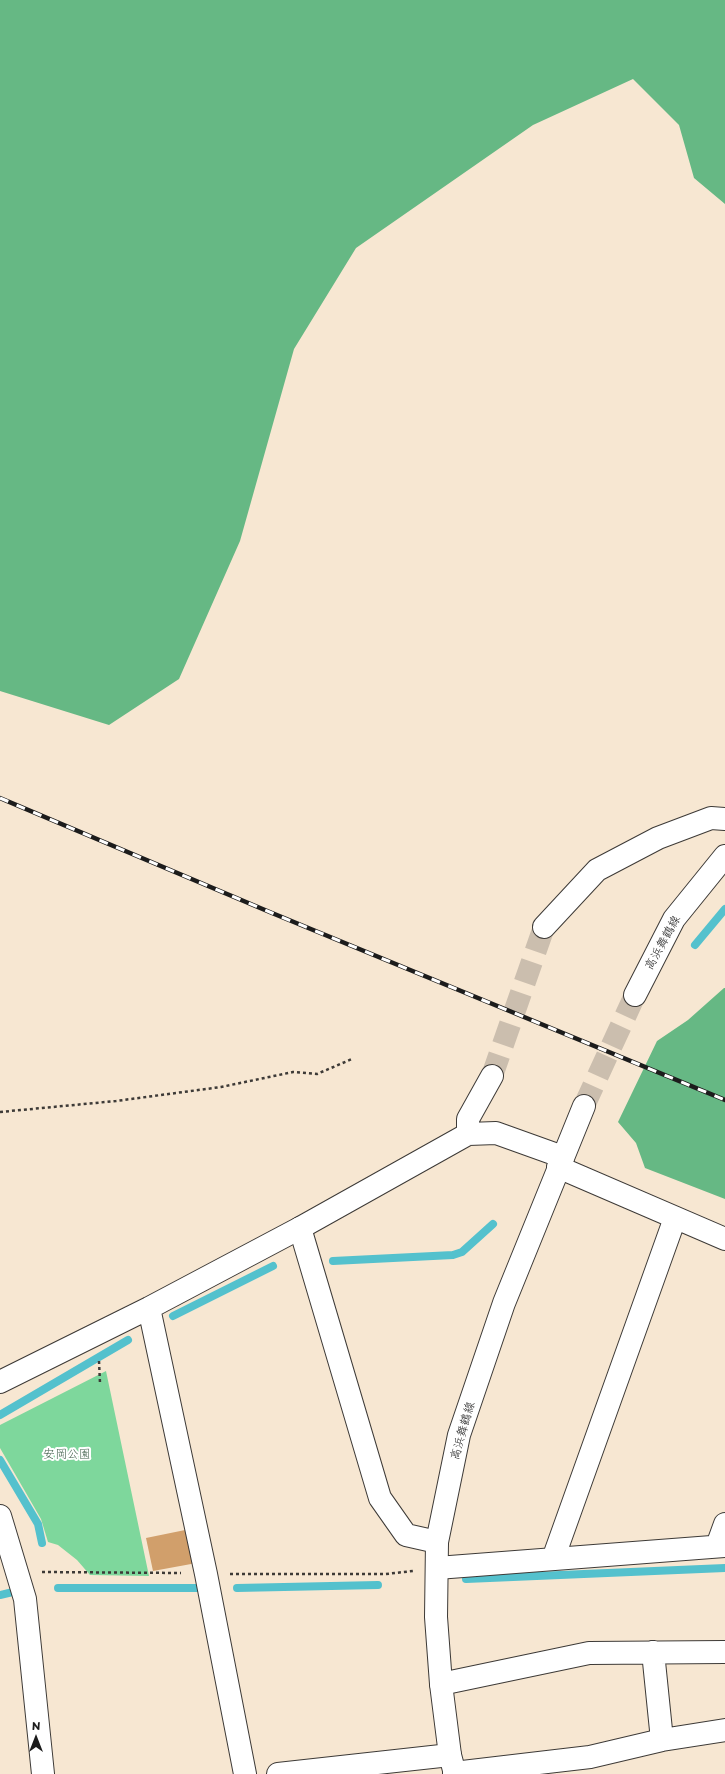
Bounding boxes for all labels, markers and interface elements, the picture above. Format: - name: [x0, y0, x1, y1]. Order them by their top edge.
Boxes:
- street label: 高浜舞鶴線: [642, 913, 684, 973]
- street label: 高浜舞鶴線: [448, 1400, 478, 1462]
- park label: 安岡公園: [43, 1448, 91, 1462]
- text: N: [32, 1717, 40, 1734]
- north arrow: [16, 1718, 56, 1758]

